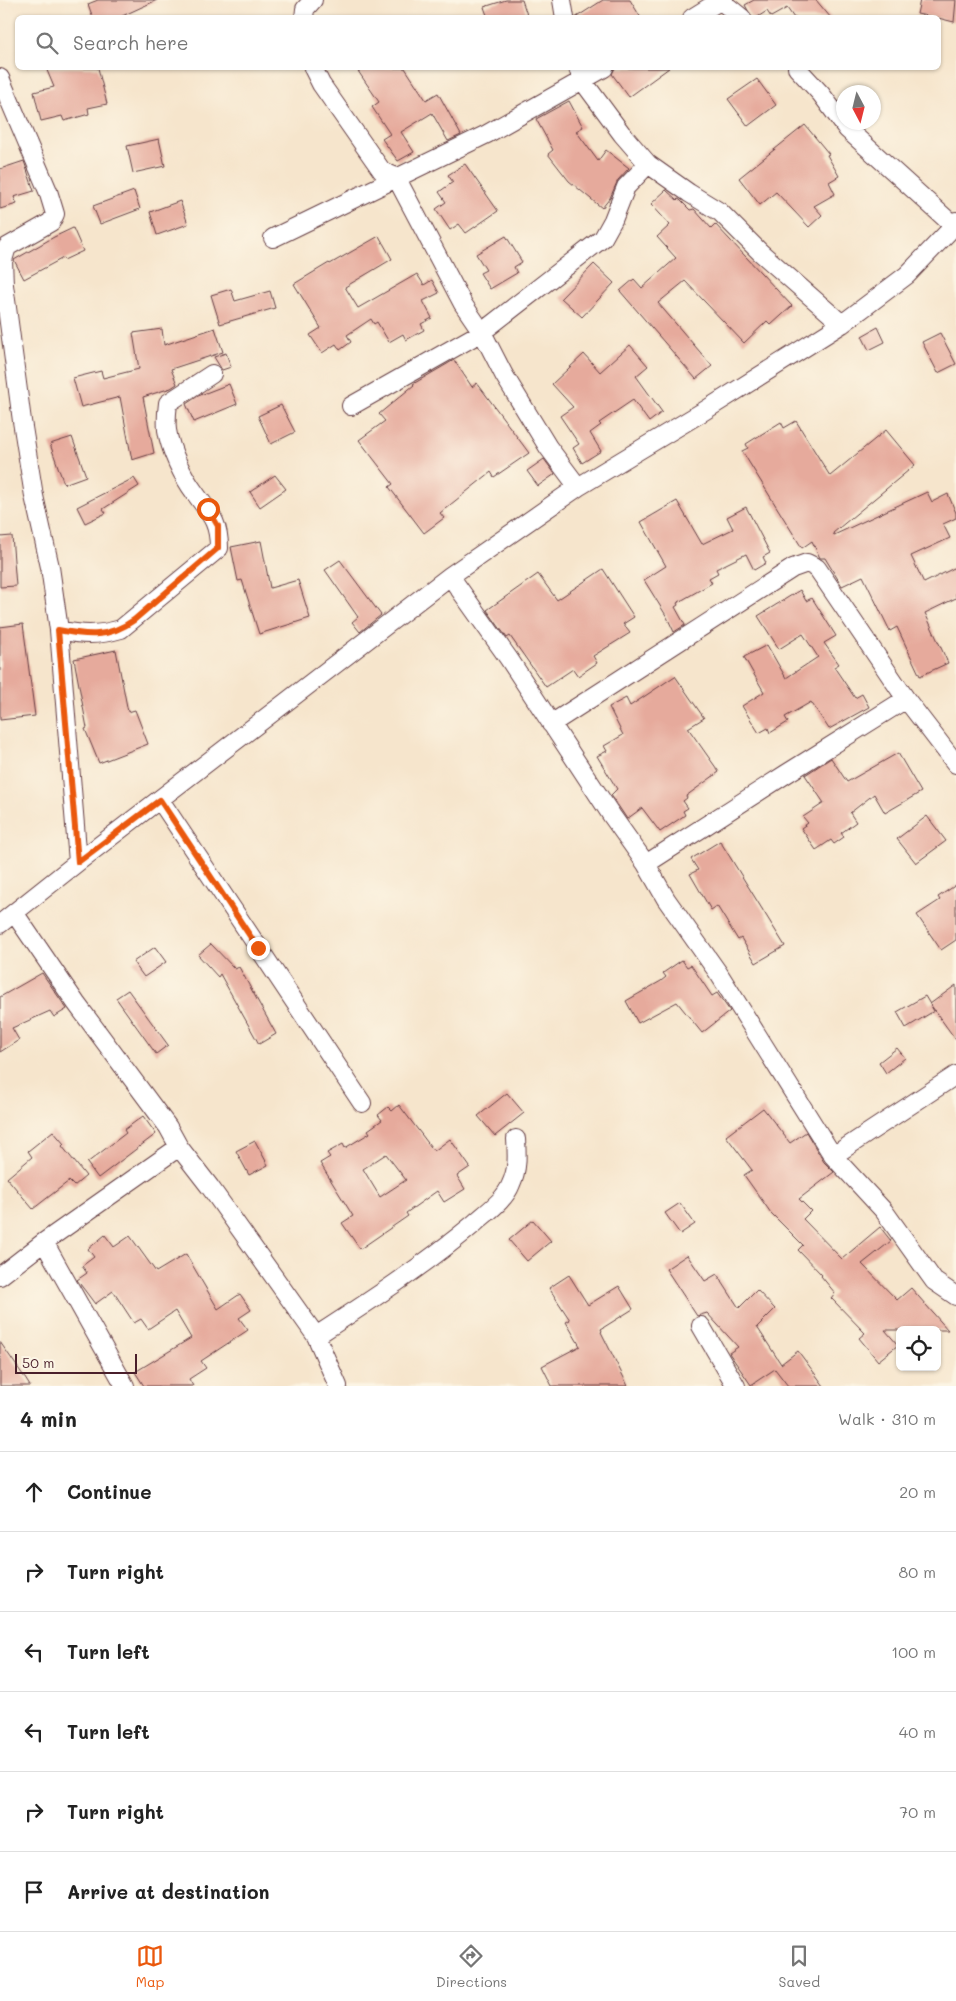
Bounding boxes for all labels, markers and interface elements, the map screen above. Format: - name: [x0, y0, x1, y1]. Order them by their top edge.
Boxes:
- search box: [15, 15, 941, 70]
- icon: search: [33, 29, 61, 57]
- text: Search here: [73, 30, 189, 55]
- north arrow: [836, 85, 881, 130]
- route start: [197, 498, 220, 521]
- route end: [247, 937, 270, 960]
- map controls: [896, 1326, 941, 1371]
- button: locate: [896, 1326, 941, 1371]
- scale bar: [15, 1351, 138, 1374]
- text: 50 m: [22, 1353, 54, 1372]
- text: 4 min: [20, 1405, 77, 1432]
- text: Walk · 310 m: [838, 1408, 936, 1429]
- icon: ahead: [20, 1478, 48, 1506]
- text: Continue: [67, 1479, 152, 1504]
- text: 20 m: [899, 1481, 936, 1502]
- icon: right: [20, 1558, 48, 1586]
- text: Turn right: [67, 1559, 164, 1584]
- text: 80 m: [899, 1561, 936, 1582]
- icon: left: [20, 1638, 48, 1666]
- text: Turn left: [67, 1639, 150, 1664]
- text: 100 m: [891, 1641, 936, 1662]
- icon: left: [20, 1718, 48, 1746]
- text: Turn left: [67, 1719, 150, 1744]
- text: 40 m: [899, 1721, 936, 1742]
- icon: right: [20, 1798, 48, 1826]
- text: Turn right: [67, 1799, 164, 1824]
- text: 70 m: [899, 1801, 936, 1822]
- icon: arrive: [20, 1878, 48, 1906]
- text: Arrive at destination: [67, 1879, 270, 1904]
- tab: Map: [136, 1942, 164, 1991]
- tab: Directions: [436, 1942, 507, 1991]
- tab: Saved: [779, 1942, 820, 1991]

